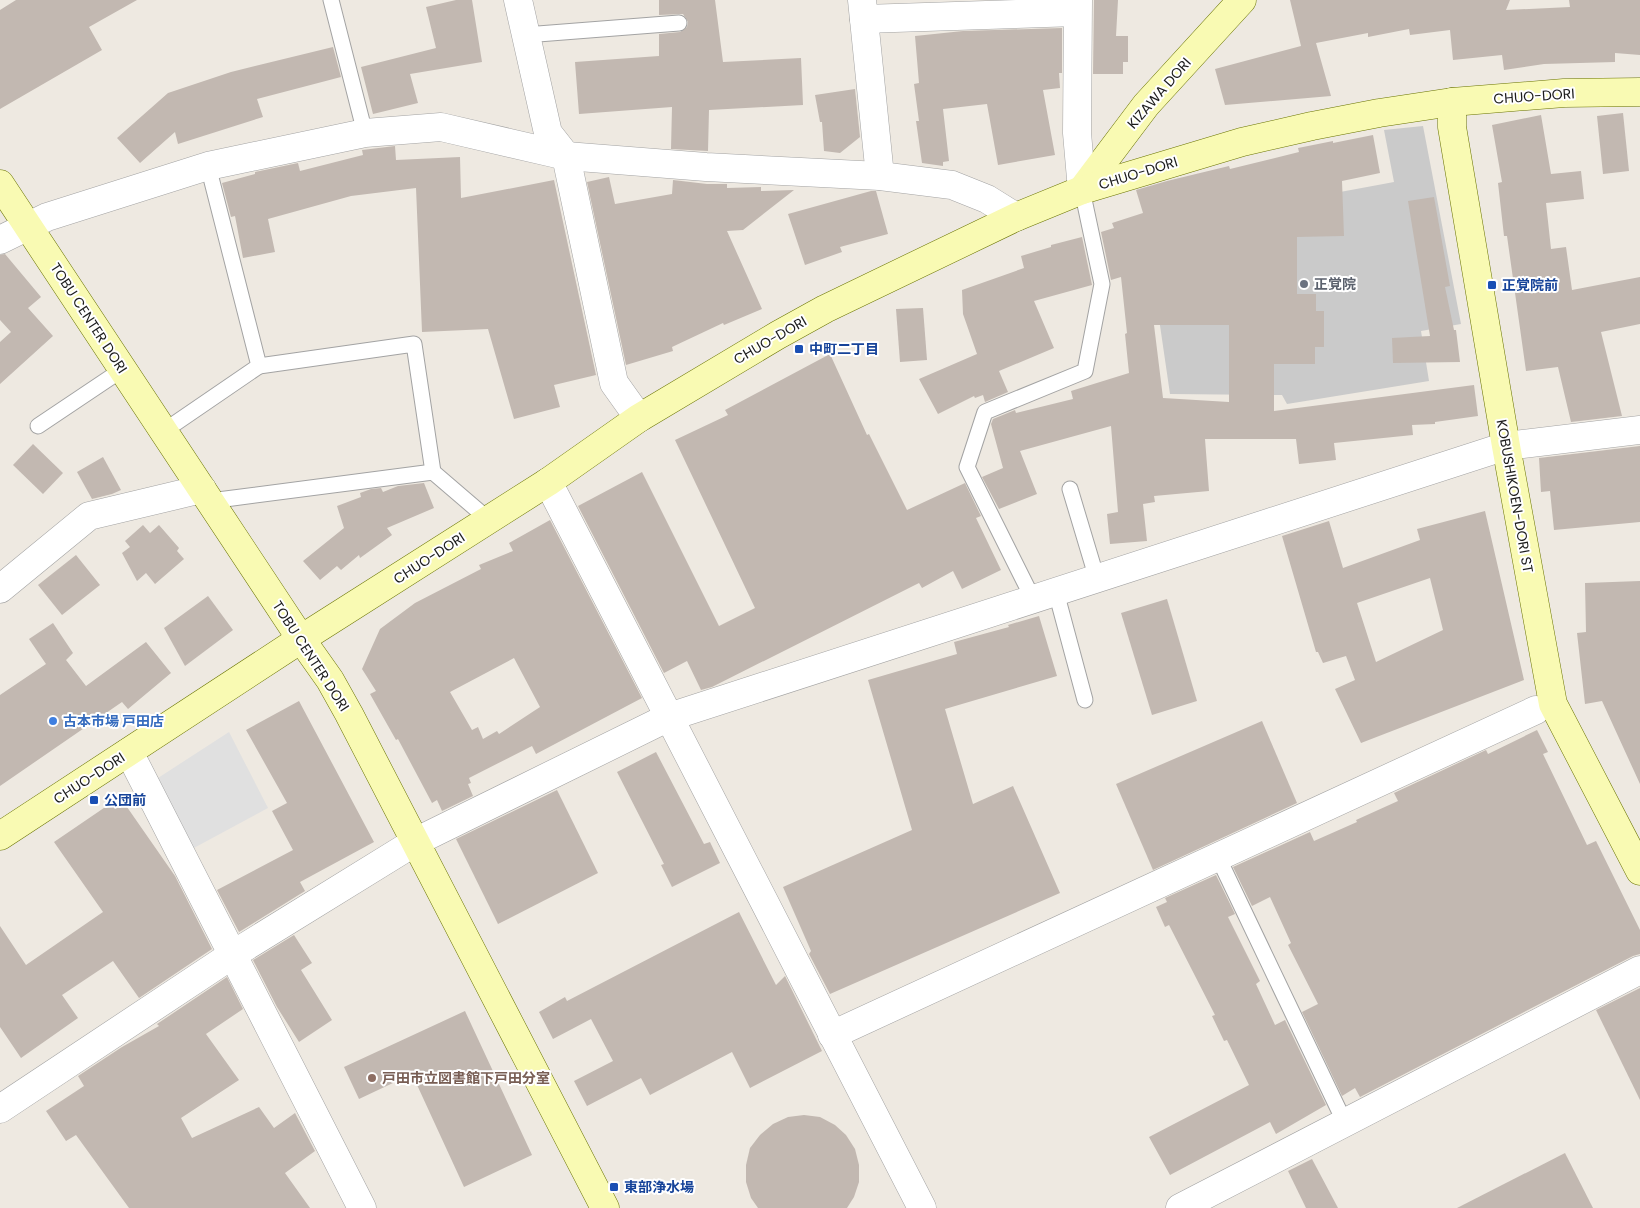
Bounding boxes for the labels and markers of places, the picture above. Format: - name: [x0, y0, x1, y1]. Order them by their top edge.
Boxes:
- place label: 正覚院: [1314, 274, 1356, 294]
- place label: 正覚院前: [1502, 275, 1558, 295]
- marker: 正覚院: [1298, 278, 1310, 290]
- marker: 正覚院前: [1486, 279, 1498, 291]
- place label: 中町二丁目: [809, 339, 879, 359]
- marker: 中町二丁目: [793, 343, 805, 355]
- place label: 古本市場 戸田店: [63, 711, 164, 731]
- marker: 古本市場 戸田店: [47, 715, 59, 727]
- place label: 公団前: [104, 790, 146, 810]
- marker: 公団前: [88, 794, 100, 806]
- place label: 戸田市立図書館下戸田分室: [382, 1068, 550, 1088]
- marker: 戸田市立図書館下戸田分室: [366, 1072, 378, 1084]
- place label: 東部浄水場: [624, 1177, 694, 1197]
- marker: 東部浄水場: [608, 1181, 620, 1193]

